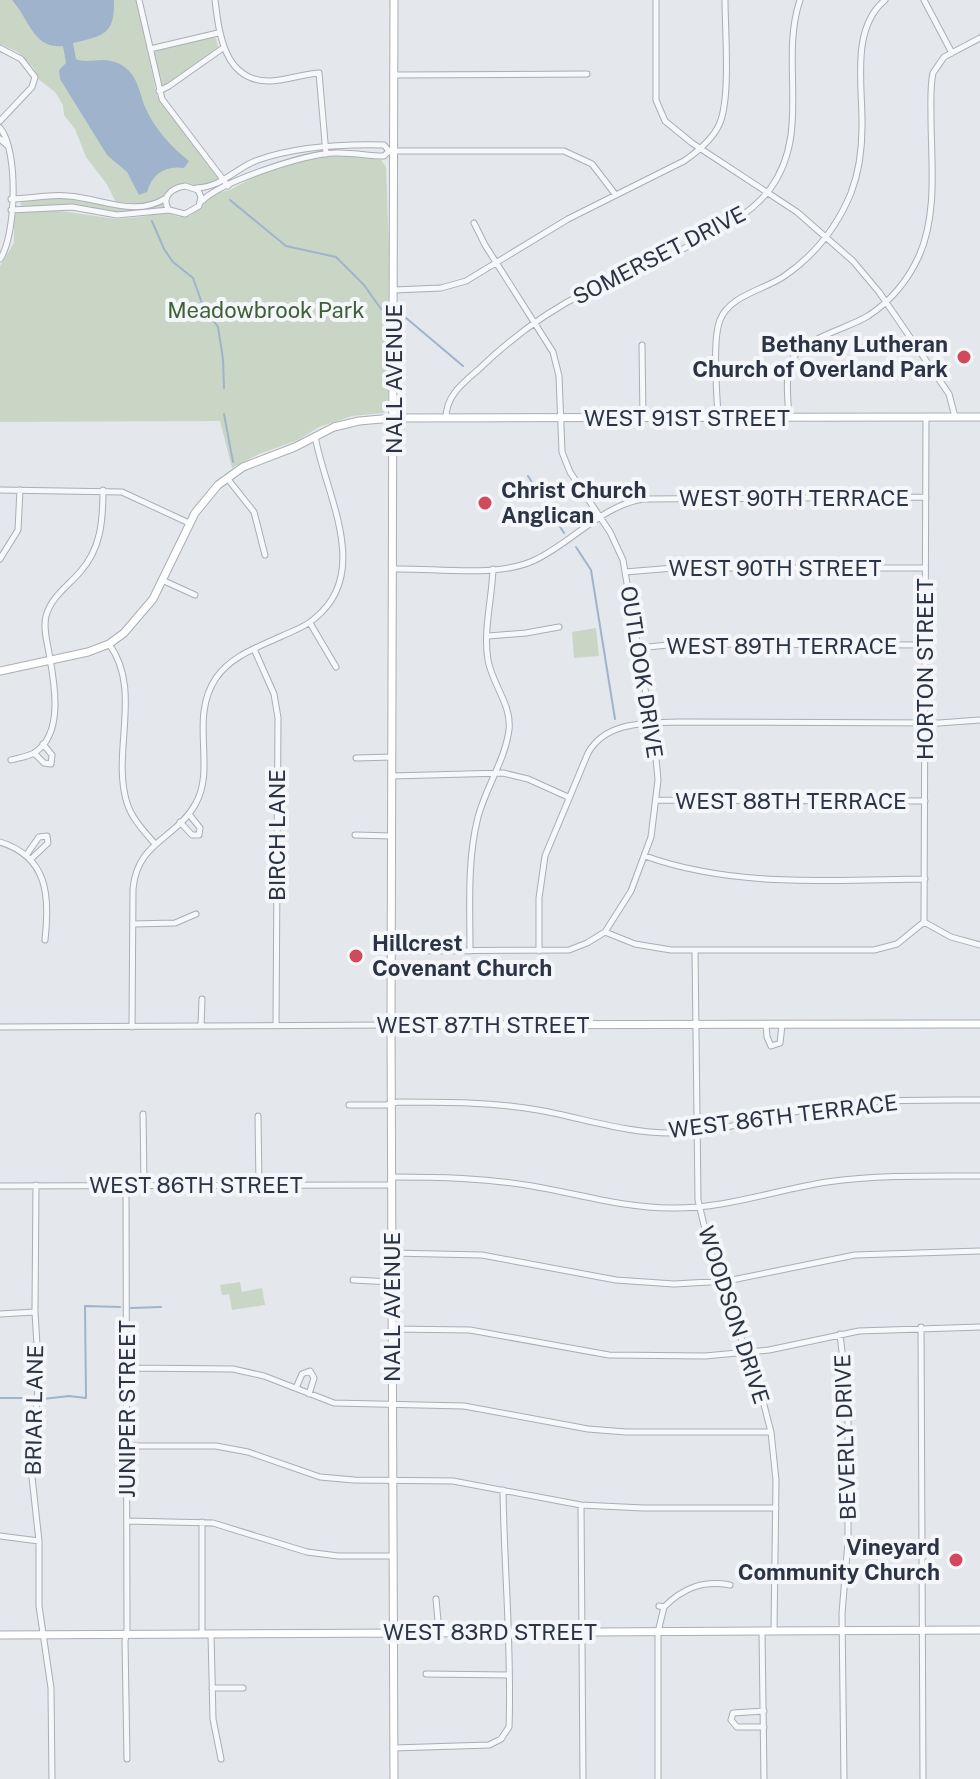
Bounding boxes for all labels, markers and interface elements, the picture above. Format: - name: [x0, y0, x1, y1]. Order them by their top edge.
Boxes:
- street label: SOMERSET DRIVE: [568, 200, 750, 310]
- park label: Meadowbrook Park: [167, 297, 365, 323]
- street label: NALL AVENUE: [381, 304, 407, 454]
- place label: Bethany Lutheran Church of Overland Park: [692, 331, 948, 382]
- marker: Bethany Lutheran Church of Overland Park: [955, 348, 973, 366]
- street label: WEST 91ST STREET: [584, 405, 790, 431]
- place label: Christ Church Anglican: [501, 477, 646, 528]
- street label: WEST 90TH TERRACE: [679, 485, 909, 511]
- marker: Christ Church Anglican: [476, 494, 494, 512]
- street label: WEST 90TH STREET: [669, 555, 882, 581]
- street label: HORTON STREET: [912, 578, 938, 760]
- street label: OUTLOOK DRIVE: [616, 584, 668, 760]
- street label: WEST 89TH TERRACE: [667, 633, 897, 659]
- street label: BIRCH LANE: [264, 769, 290, 901]
- street label: WEST 88TH TERRACE: [675, 788, 907, 814]
- place label: Hillcrest Covenant Church: [372, 930, 552, 981]
- marker: Hillcrest Covenant Church: [347, 947, 365, 965]
- street label: WEST 87TH STREET: [377, 1012, 590, 1038]
- street label: WEST 86TH TERRACE: [667, 1089, 899, 1143]
- street label: WEST 86TH STREET: [89, 1172, 303, 1198]
- street label: WOODSON DRIVE: [693, 1223, 775, 1407]
- street label: NALL AVENUE: [379, 1232, 405, 1382]
- street label: JUNIPER STREET: [114, 1320, 140, 1498]
- street label: BRIAR LANE: [20, 1344, 48, 1476]
- street label: BEVERLY DRIVE: [829, 1354, 861, 1520]
- place label: Vineyard Community Church: [738, 1534, 940, 1585]
- marker: Vineyard Community Church: [947, 1551, 965, 1569]
- street label: WEST 83RD STREET: [383, 1619, 597, 1645]

